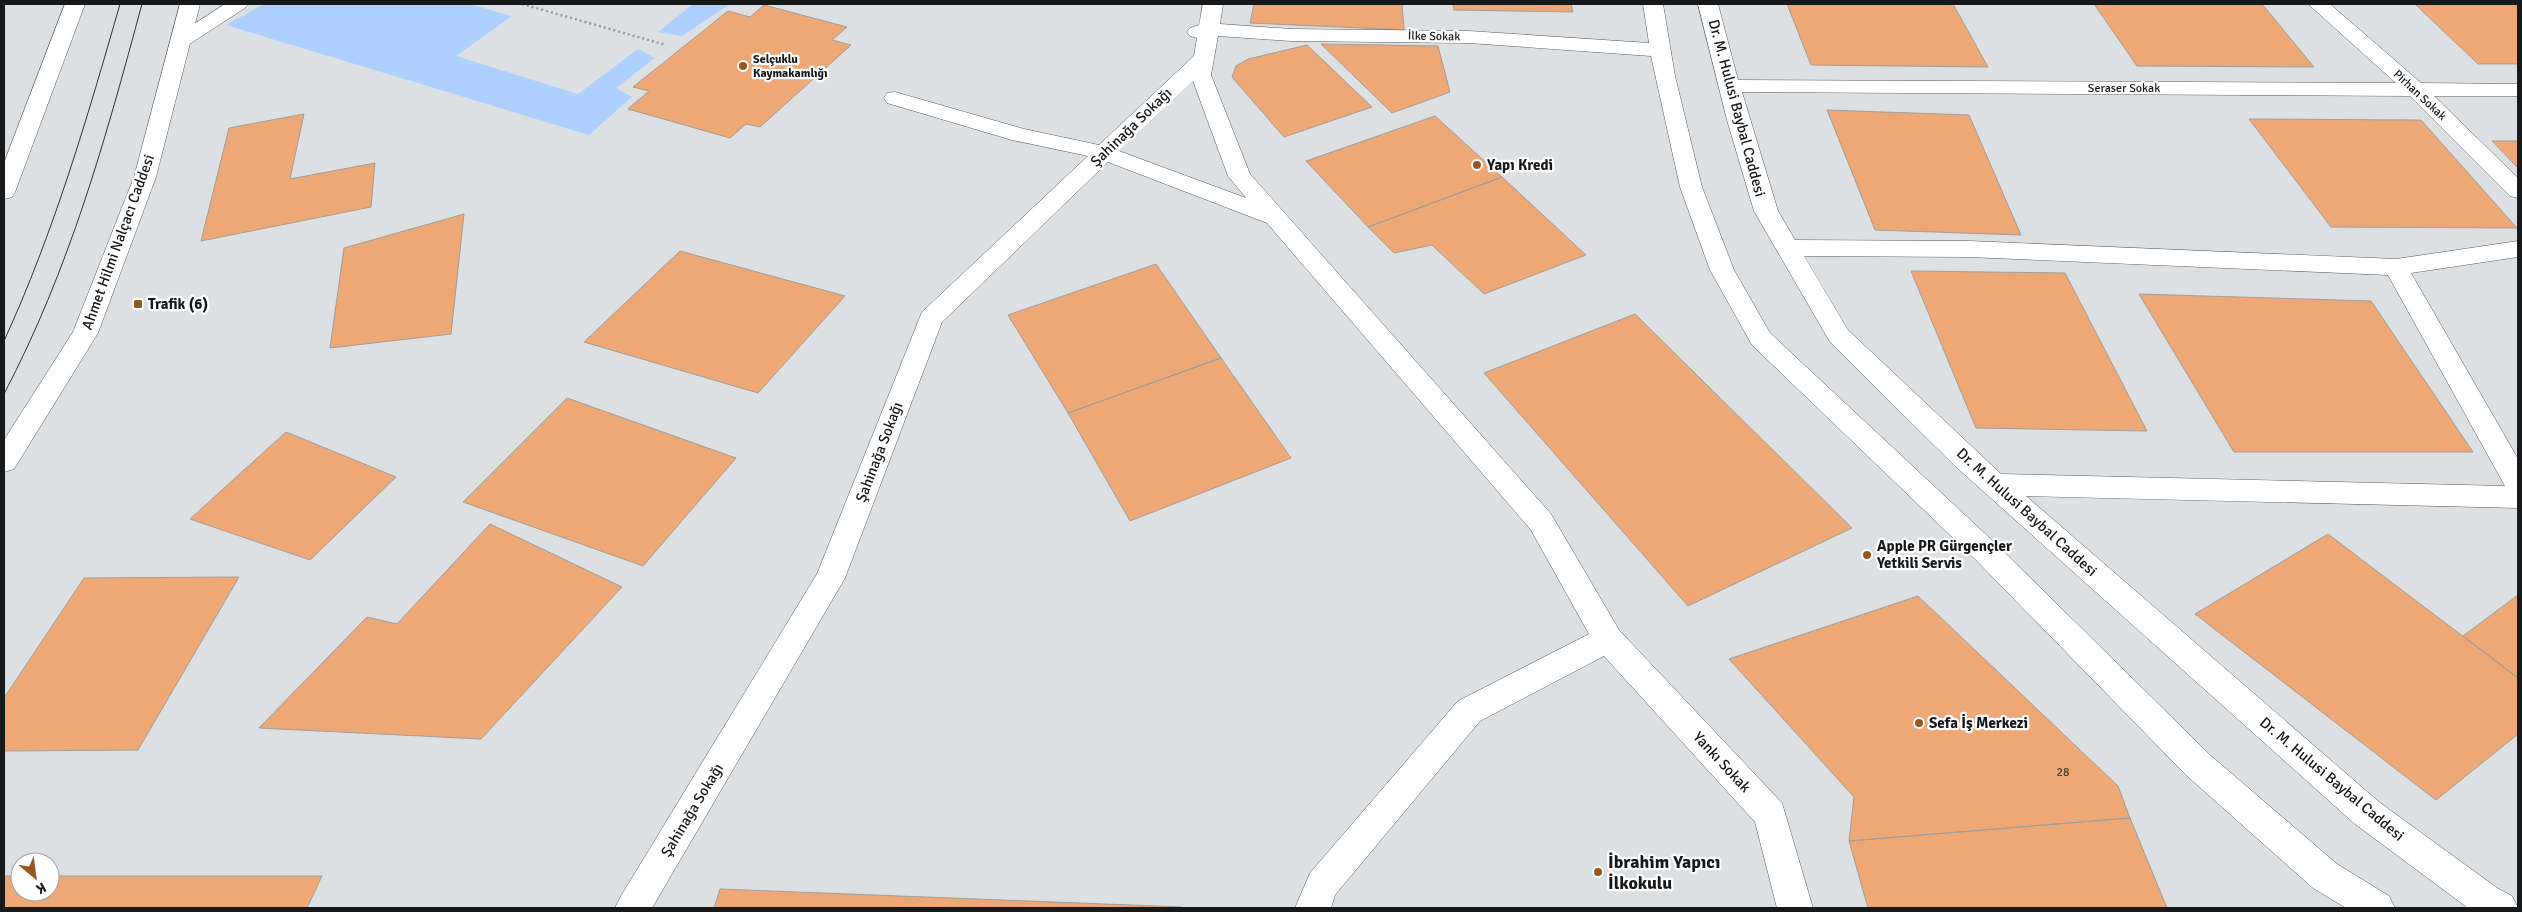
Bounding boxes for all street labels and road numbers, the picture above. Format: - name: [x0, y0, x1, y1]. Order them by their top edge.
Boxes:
- street label: Dr. M. Hulusi Baybal Caddesi: [1705, 17, 1769, 199]
- street label: İlke Sokak: [1408, 29, 1460, 44]
- street label: Pirhan Sokak: [2390, 67, 2449, 124]
- street label: Seraser Sokak: [2088, 81, 2160, 96]
- street label: Şahinağa Sokağı: [1087, 84, 1175, 170]
- street label: Ahmet Hilmi Nalçacı Caddesi: [78, 152, 158, 332]
- street label: Şahinağa Sokağı: [852, 399, 906, 505]
- street label: Dr. M. Hulusi Baybal Caddesi: [1953, 444, 2101, 580]
- street label: Dr. M. Hulusi Baybal Caddesi: [2256, 713, 2408, 845]
- street label: Yankı Sokak: [1689, 728, 1755, 796]
- street label: Şahinağa Sokağı: [657, 760, 727, 860]

